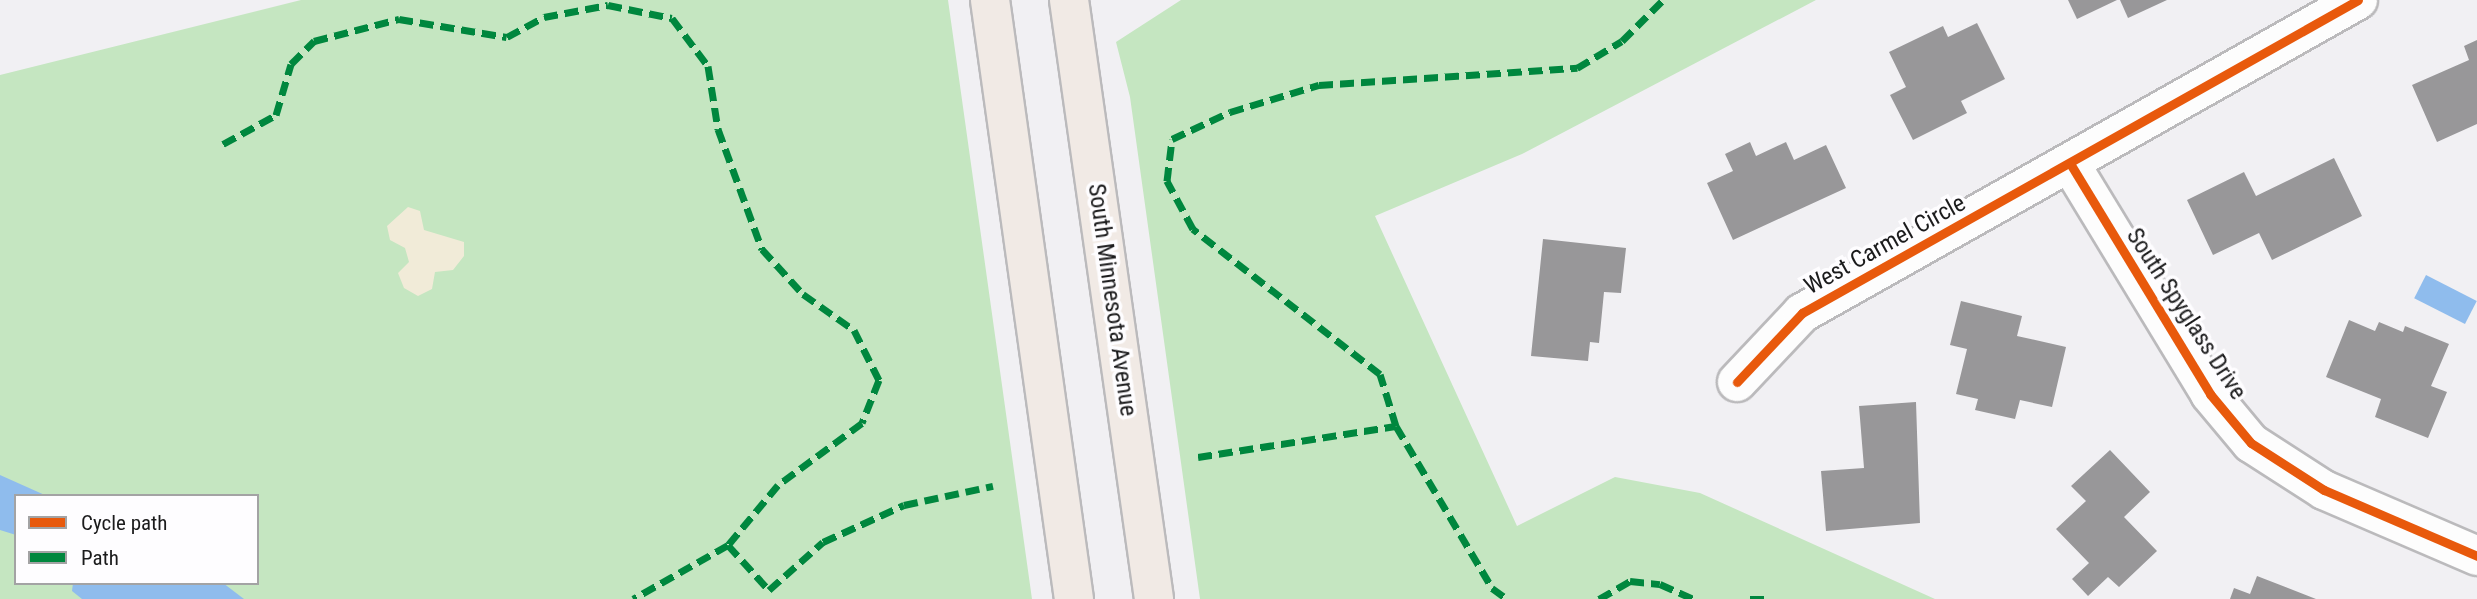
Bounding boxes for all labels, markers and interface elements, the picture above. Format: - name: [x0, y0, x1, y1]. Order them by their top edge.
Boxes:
- street label: South Minnesota Avenue: [1081, 182, 1143, 418]
- street label: West Carmel Circle: [1800, 189, 1970, 301]
- street label: South Spyglass Drive: [2120, 223, 2252, 405]
- legend: [14, 494, 259, 585]
- text: Cycle path: [81, 511, 167, 535]
- text: Path: [81, 546, 119, 570]

